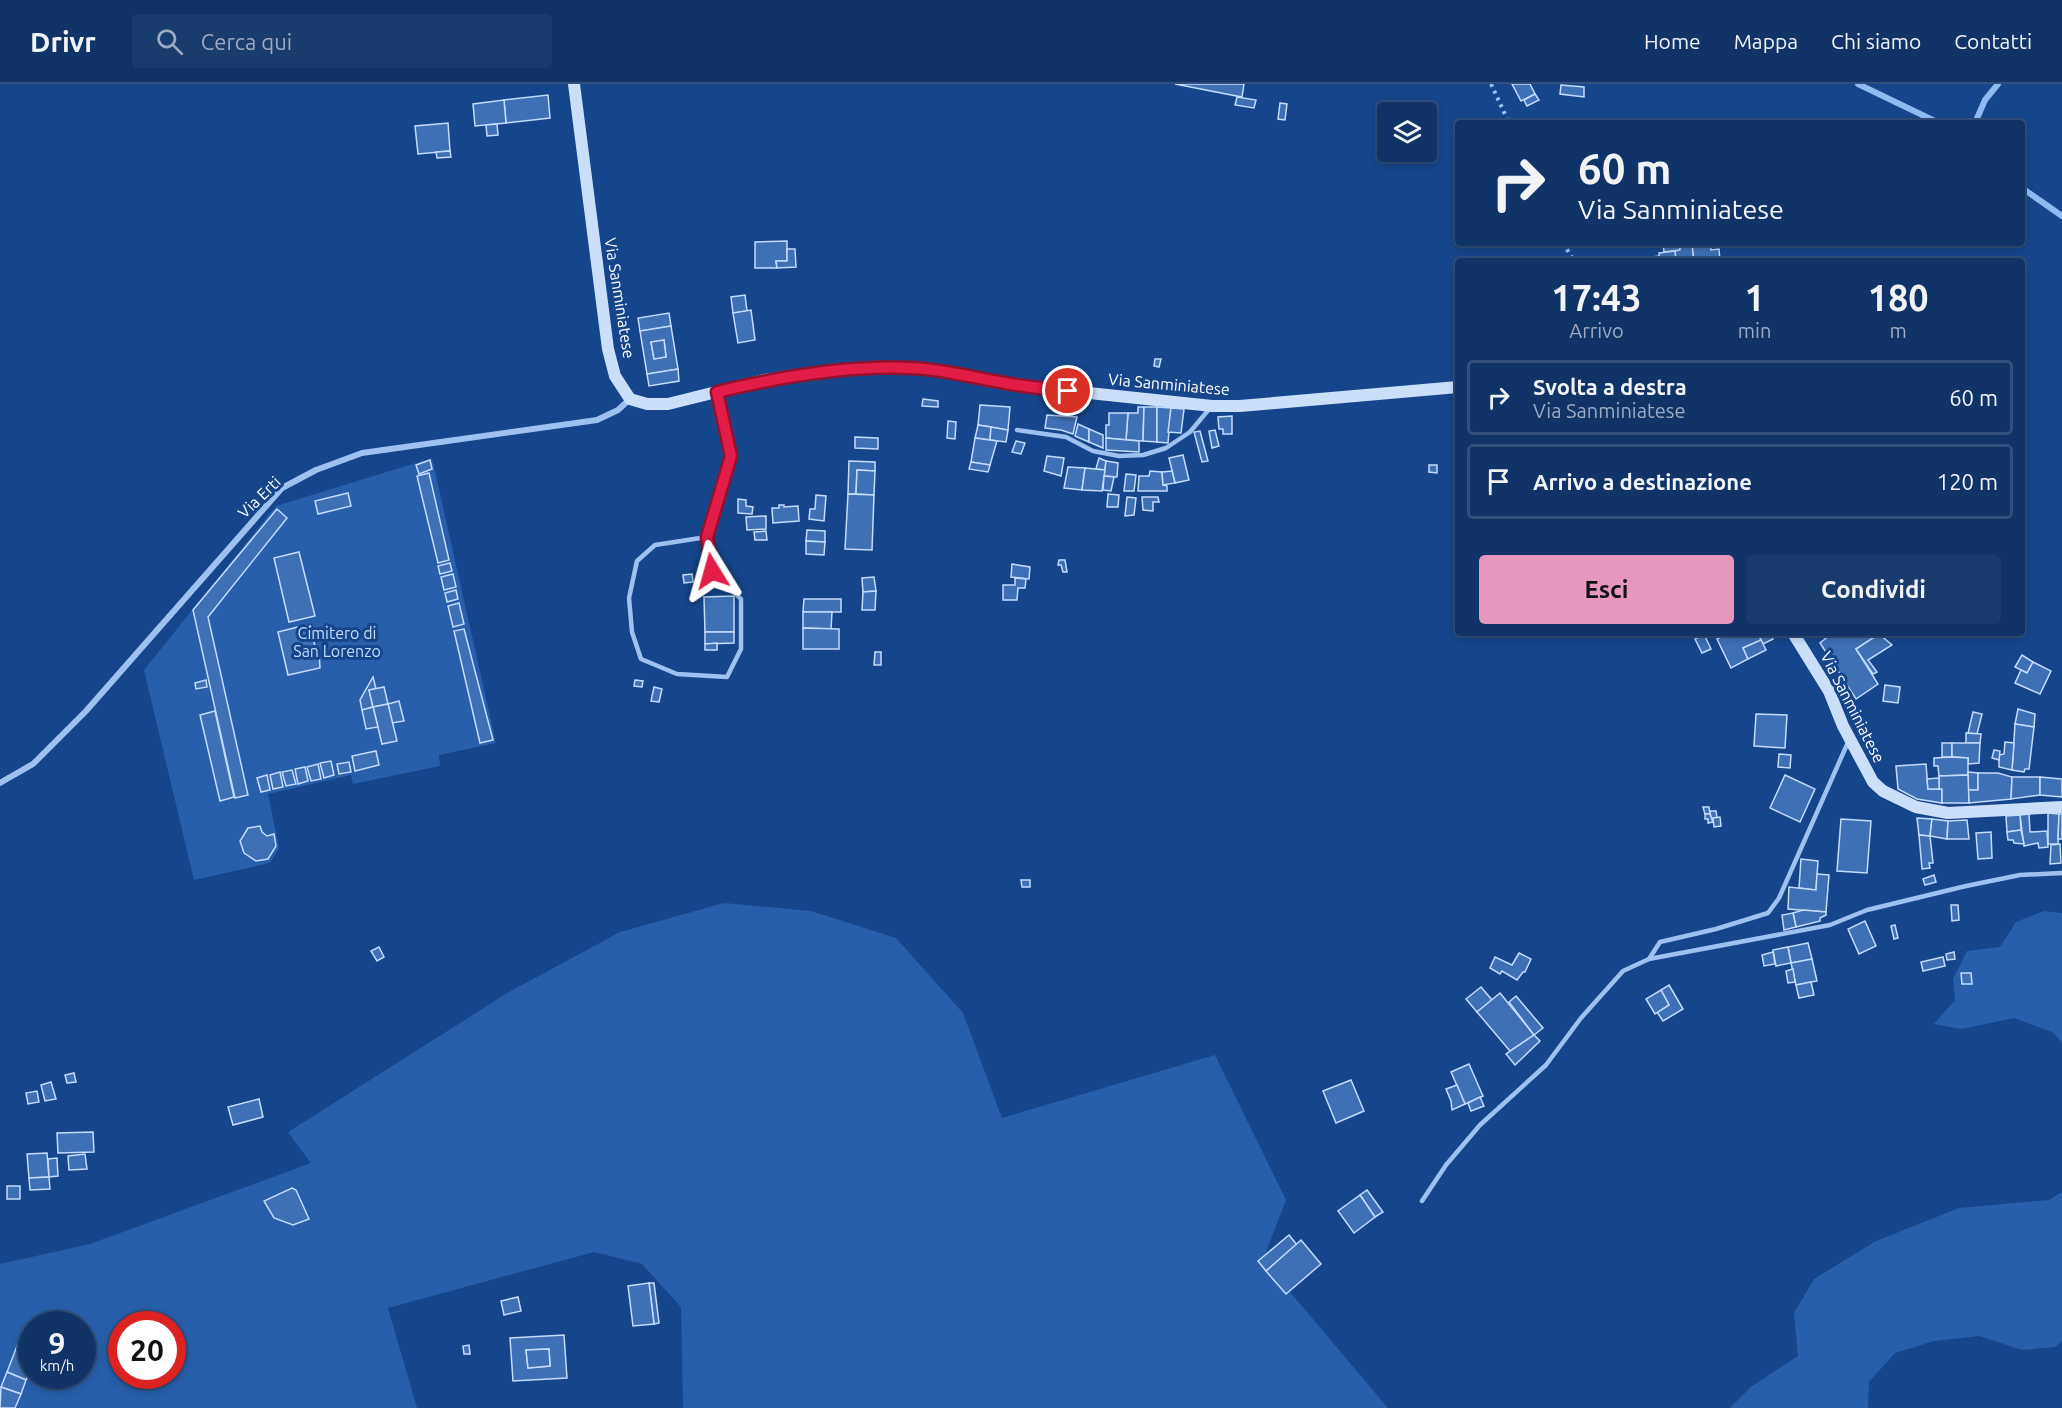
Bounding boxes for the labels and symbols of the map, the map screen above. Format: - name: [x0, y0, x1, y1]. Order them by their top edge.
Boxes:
- street label: Via Sanminiatese: [602, 236, 638, 360]
- pin: [1042, 365, 1093, 416]
- street label: Via Sanminiatese: [1107, 370, 1231, 398]
- street label: Via Erti: [234, 473, 284, 521]
- position arrow: [680, 539, 744, 603]
- park label: Cimitero di San Lorenzo: [293, 624, 381, 660]
- street label: Via Sanminiatese: [1817, 649, 1889, 765]
- speed limit sign: 20: [108, 1311, 186, 1389]

